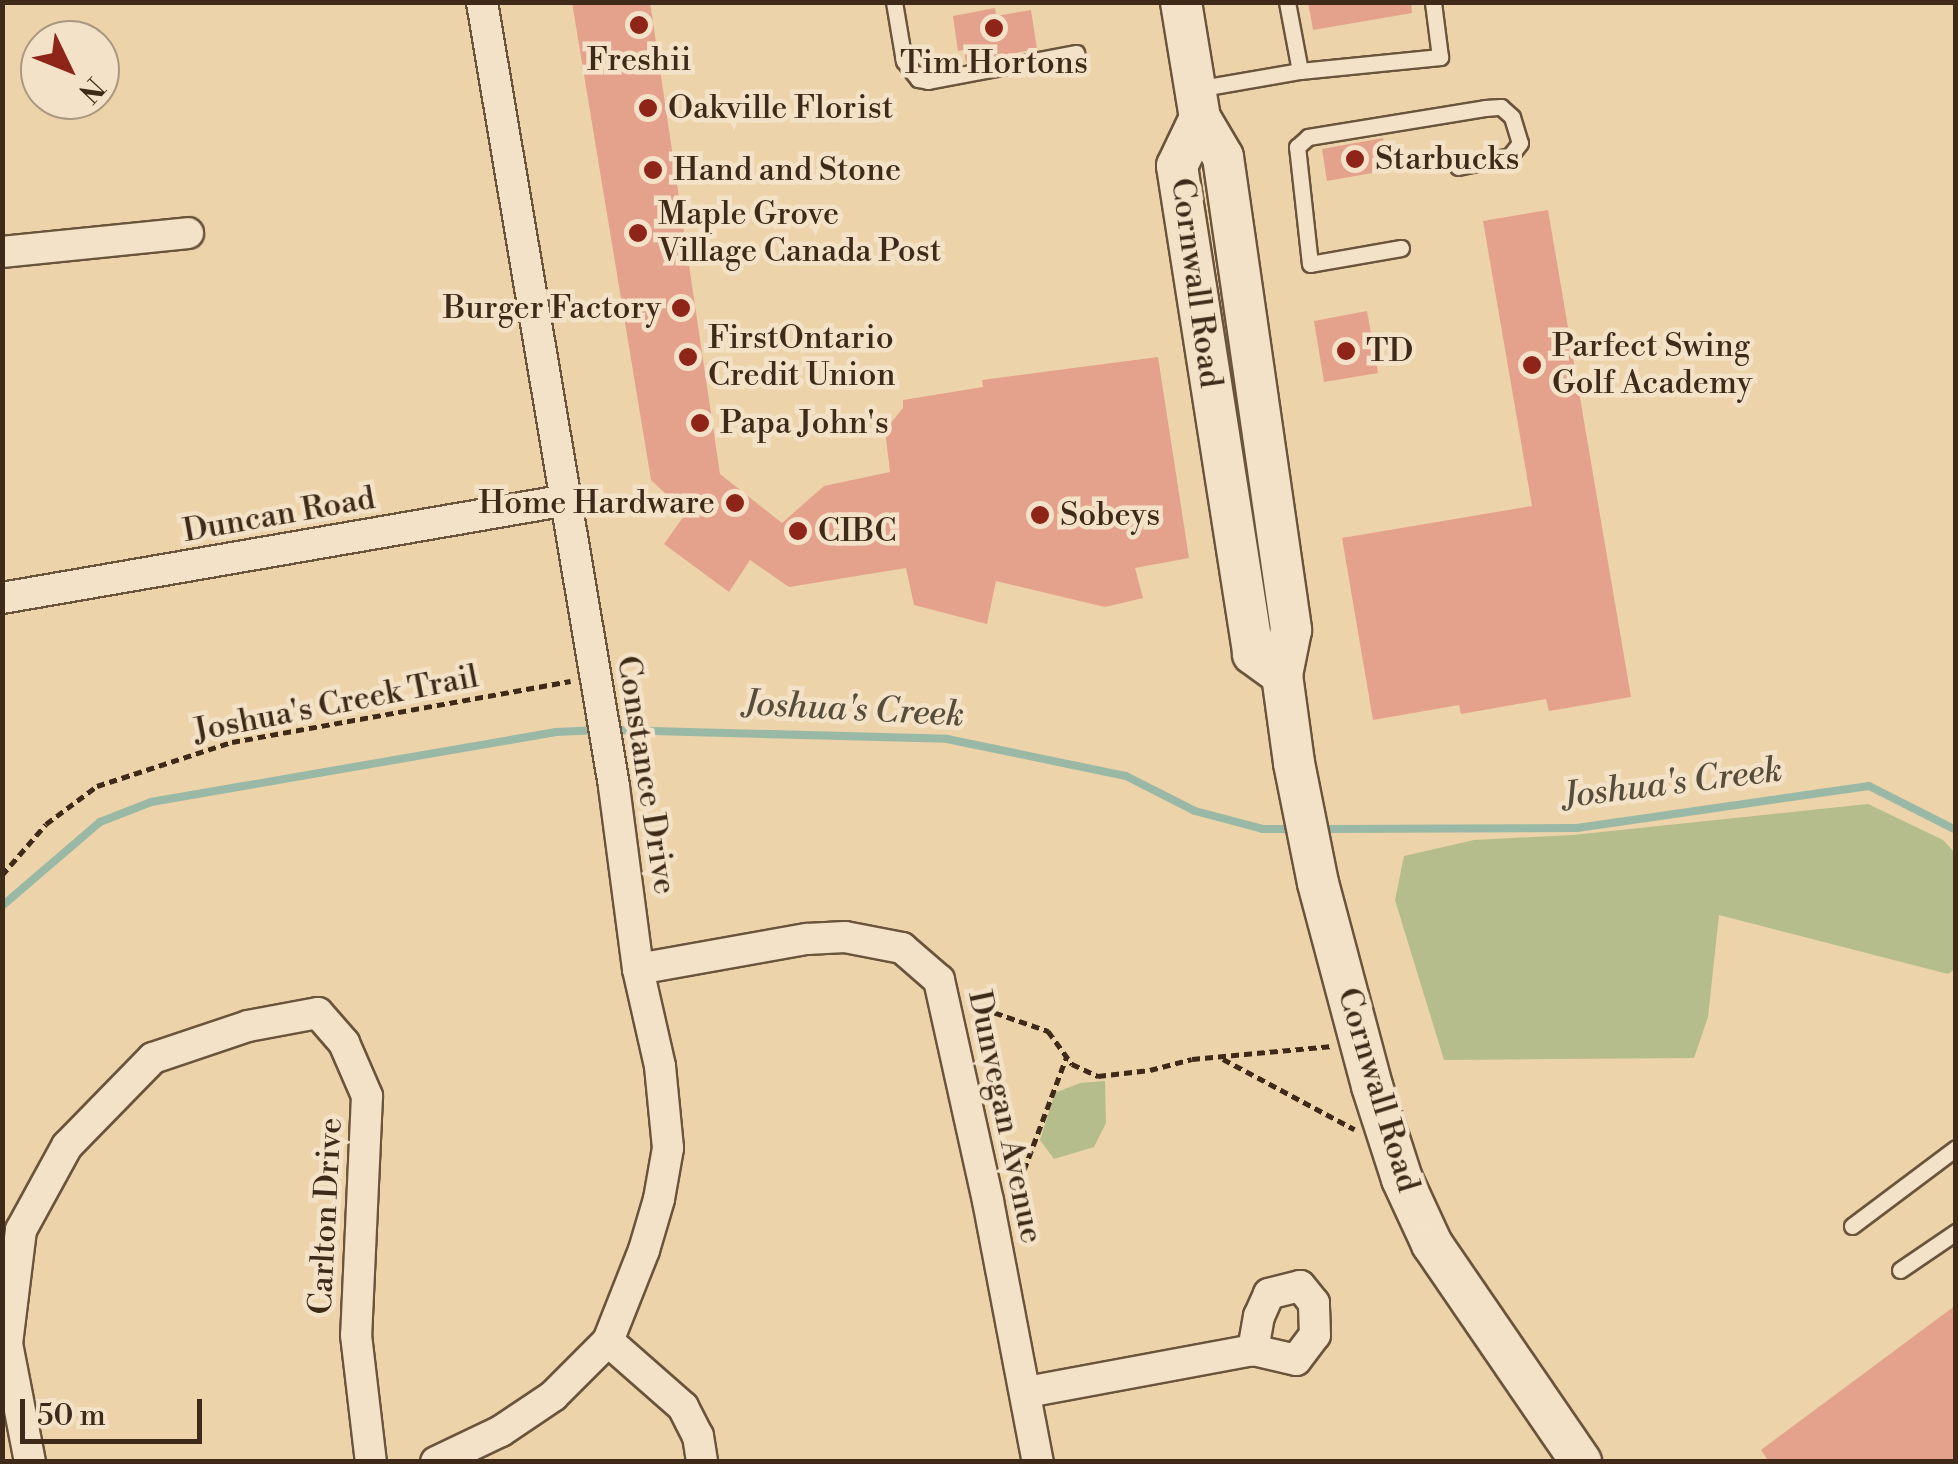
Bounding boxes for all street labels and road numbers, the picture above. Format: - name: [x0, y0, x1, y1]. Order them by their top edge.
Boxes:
- street label: Cornwall Road: [1162, 176, 1230, 390]
- street label: Duncan Road: [180, 479, 378, 551]
- street label: Constance Drive: [608, 653, 684, 897]
- street label: Joshua's Creek Trail: [190, 658, 482, 750]
- street label: Cornwall Road: [1329, 983, 1427, 1197]
- street label: Dunvegan Avenue: [959, 987, 1051, 1247]
- street label: Carlton Drive: [302, 1117, 350, 1315]

